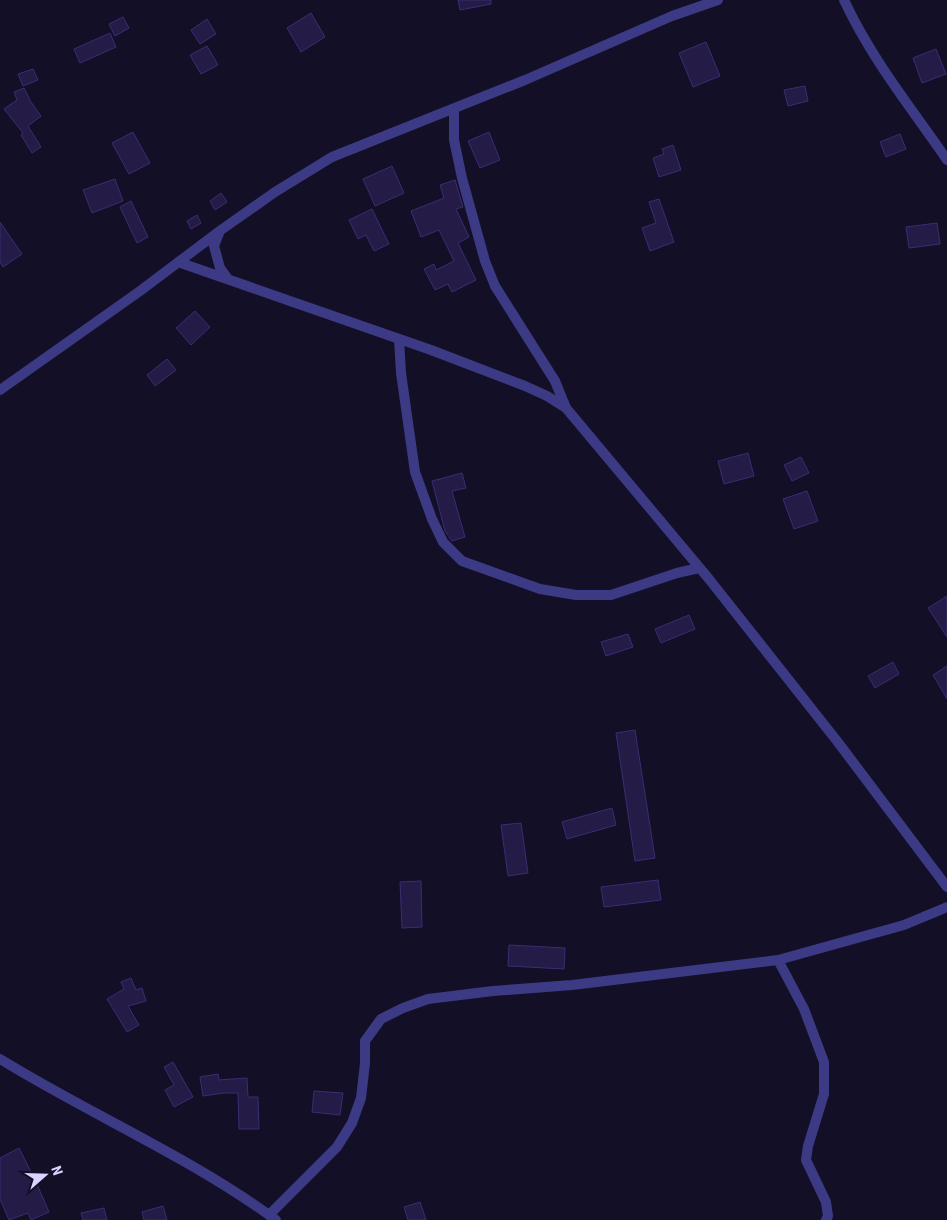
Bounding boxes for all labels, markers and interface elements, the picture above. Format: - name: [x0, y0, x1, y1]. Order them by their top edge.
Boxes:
- north arrow: [20, 1150, 70, 1200]
- text: N: [48, 1164, 66, 1177]

